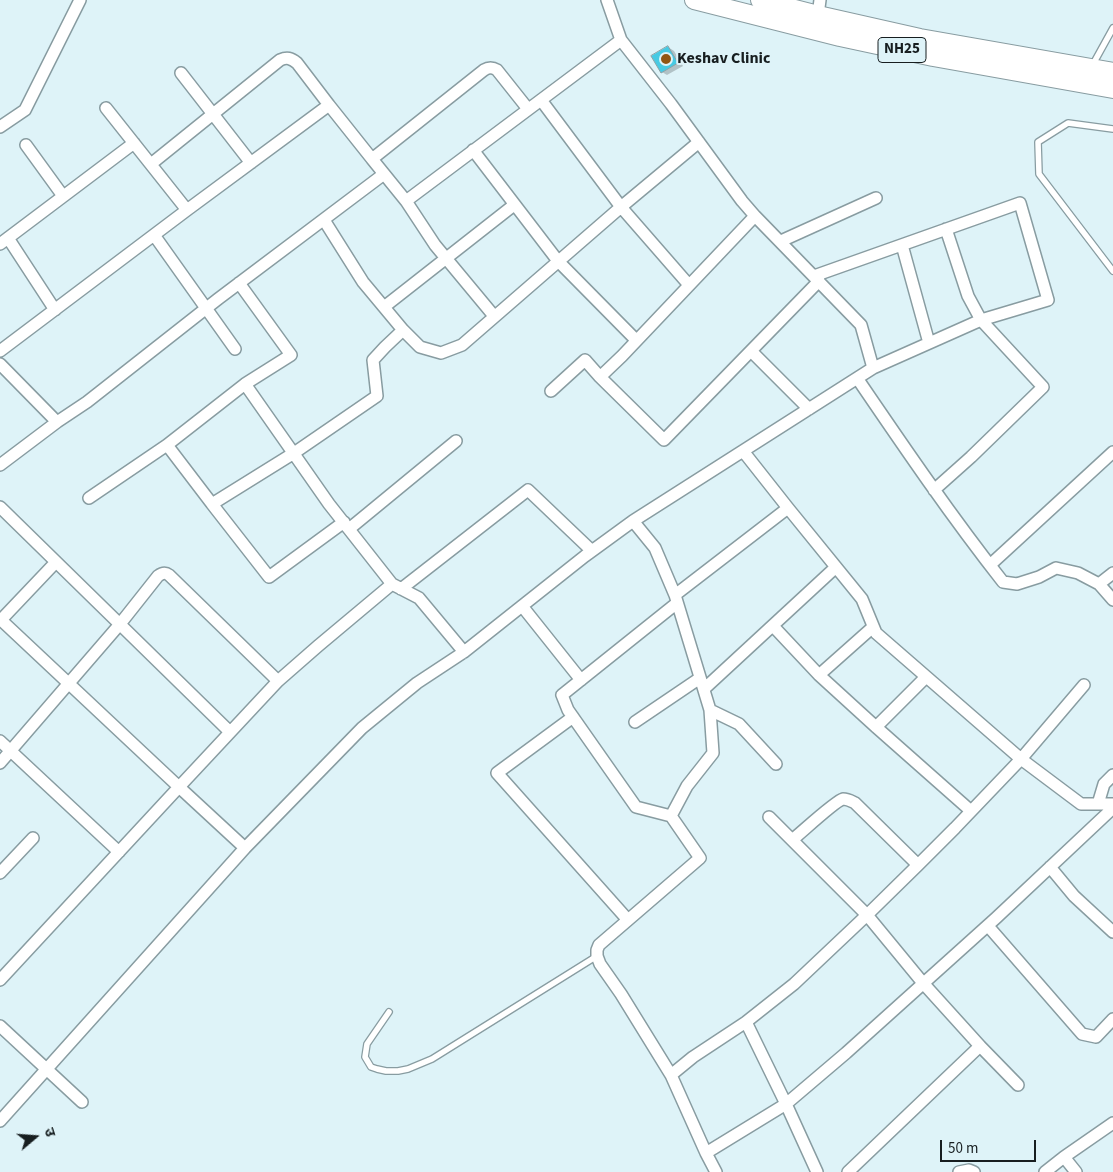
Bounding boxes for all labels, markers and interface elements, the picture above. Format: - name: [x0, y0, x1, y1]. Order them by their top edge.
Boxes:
- road number: NH25: [878, 38, 926, 62]
- place label: Keshav Clinic: [677, 49, 770, 69]
- marker: Keshav Clinic: [659, 52, 673, 66]
- north arrow: [10, 1112, 60, 1162]
- text: उ: [38, 1125, 60, 1139]
- scale bar: [943, 1130, 1039, 1162]
- text: 50 m: [948, 1138, 978, 1159]

